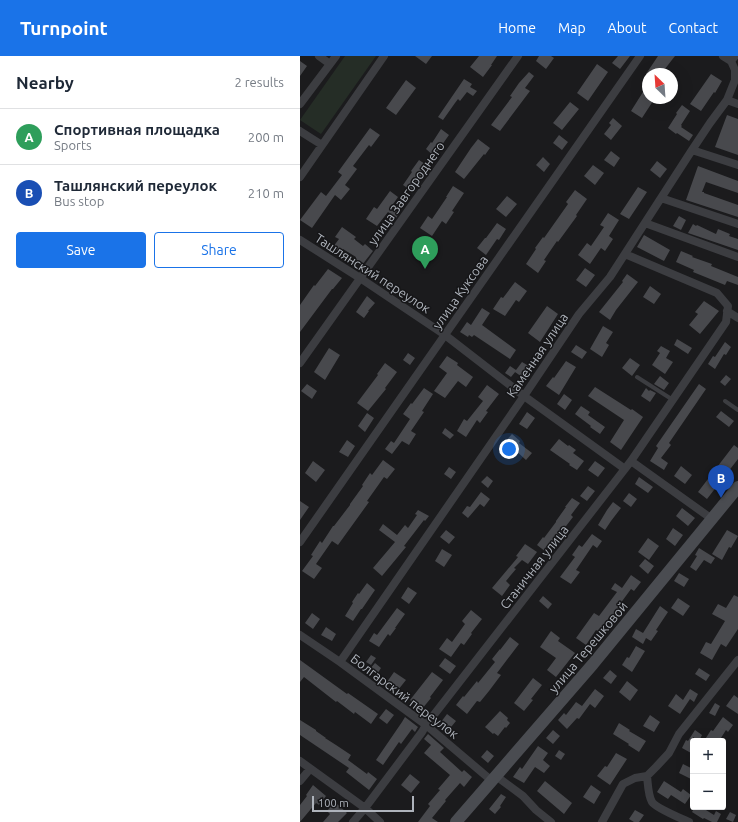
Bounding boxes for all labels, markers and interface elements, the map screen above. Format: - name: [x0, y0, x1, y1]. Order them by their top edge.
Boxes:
- text: Turnpoint: [20, 17, 108, 39]
- text: Home: [498, 20, 536, 36]
- text: Map: [558, 20, 586, 36]
- text: About: [608, 20, 647, 36]
- text: Contact: [669, 20, 718, 36]
- north arrow: [642, 68, 678, 104]
- text: Nearby: [16, 73, 74, 92]
- text: 2 results: [234, 75, 284, 89]
- text: Спортивная площадка: [54, 121, 220, 138]
- text: A: [24, 130, 34, 144]
- text: 200 m: [248, 130, 284, 144]
- text: Sports: [54, 138, 92, 152]
- street label: улица Завгороднего: [365, 139, 447, 247]
- text: Ташлянский переулок: [54, 177, 217, 194]
- text: B: [25, 186, 33, 200]
- text: 210 m: [248, 186, 284, 200]
- text: Bus stop: [54, 194, 104, 208]
- street label: Ташлянский переулок: [313, 230, 434, 316]
- button: Save: [16, 232, 146, 268]
- button: Share: [154, 232, 284, 268]
- pin: A: [412, 236, 438, 269]
- street label: улица Куксова: [430, 253, 490, 331]
- street label: Каменная улица: [504, 310, 570, 400]
- your location: [499, 439, 519, 459]
- pin: B: [708, 465, 734, 498]
- street label: Станичная улица: [497, 522, 571, 612]
- street label: улица Терешковой: [546, 599, 630, 695]
- street label: Болгарский переулок: [348, 651, 462, 741]
- map controls: [690, 738, 726, 810]
- button: +: [690, 738, 726, 774]
- button: −: [690, 774, 726, 810]
- scale bar: [312, 794, 414, 813]
- text: 100 m: [318, 797, 349, 809]

